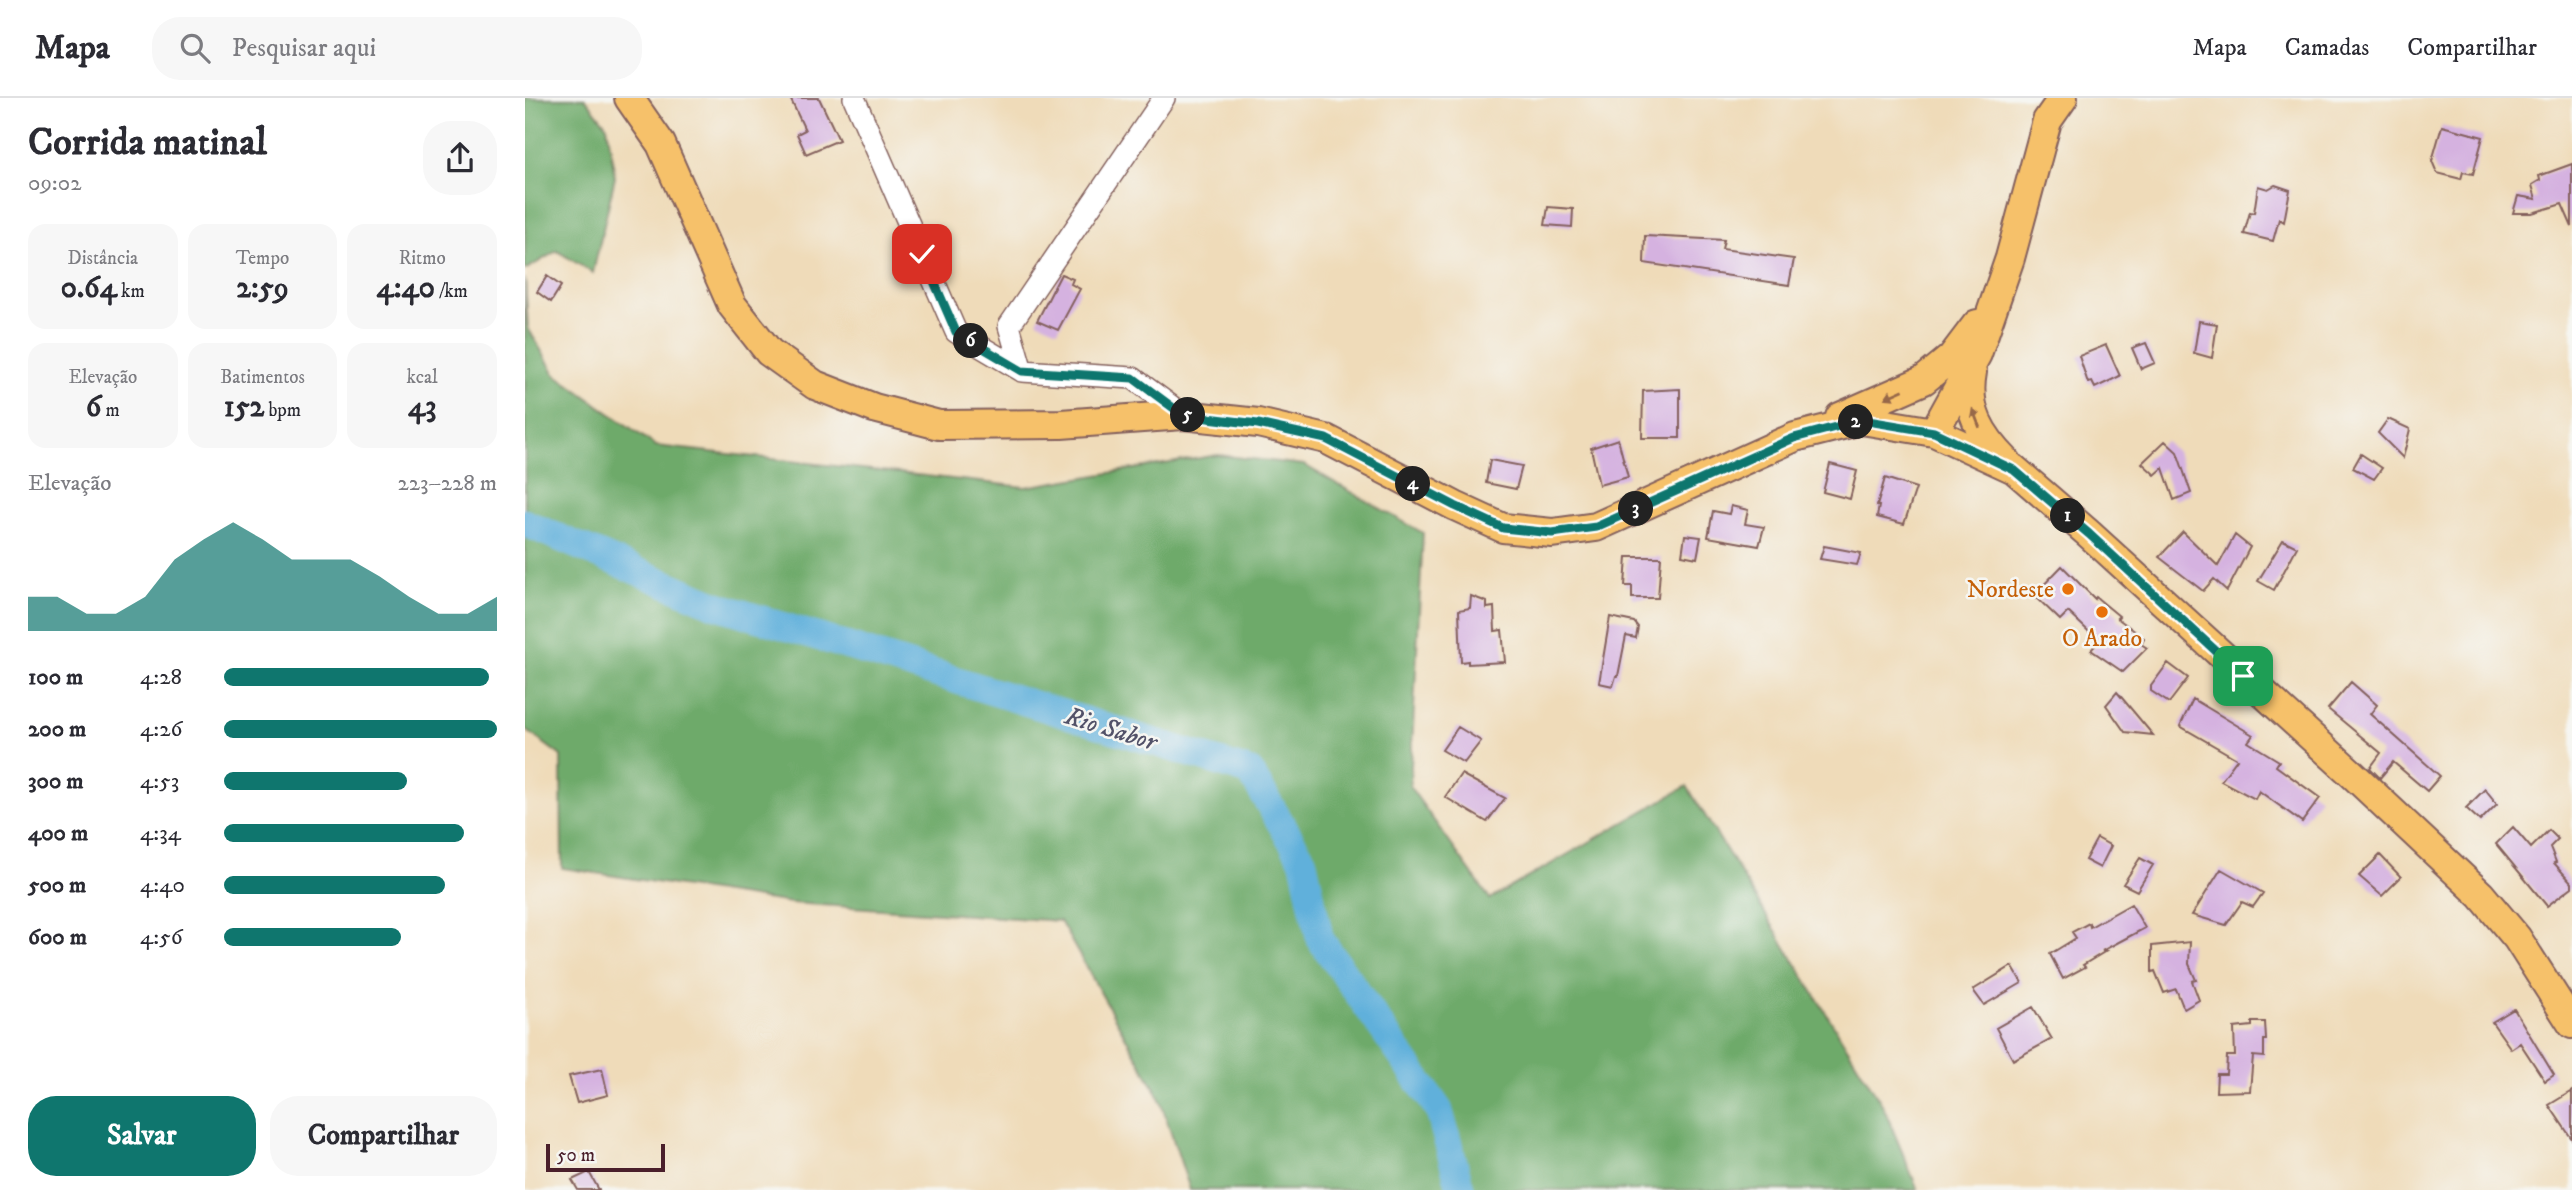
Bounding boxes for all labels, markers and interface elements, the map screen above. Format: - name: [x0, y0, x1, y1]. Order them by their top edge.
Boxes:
- search box: [152, 17, 642, 80]
- text: Mapa: [35, 28, 110, 69]
- icon: search: [176, 29, 214, 67]
- text: Pesquisar aqui: [232, 32, 376, 65]
- text: Mapa: [2192, 33, 2247, 63]
- text: Camadas: [2285, 33, 2369, 63]
- text: Compartilhar: [2407, 33, 2537, 63]
- text: Corrida matinal: [28, 119, 267, 167]
- button: share: [423, 121, 497, 195]
- text: 09:02: [28, 169, 82, 198]
- pin: [892, 224, 952, 284]
- icon: check: [903, 235, 941, 273]
- text: Distância: [68, 247, 138, 270]
- text: Tempo: [236, 247, 289, 270]
- text: Ritmo: [399, 247, 446, 270]
- text: 0.64: [61, 270, 117, 307]
- text: 2:59: [236, 270, 289, 307]
- text: 4:40: [376, 270, 435, 307]
- text: km: [117, 280, 145, 303]
- text: /km: [435, 280, 468, 303]
- pin: 6: [953, 324, 989, 358]
- text: 6: [966, 329, 975, 352]
- text: Elevação: [68, 366, 137, 389]
- text: Batimentos: [220, 366, 305, 389]
- text: kcal: [407, 366, 438, 389]
- one-way arrow: [1884, 388, 1904, 400]
- text: 6: [86, 389, 101, 426]
- text: 152: [224, 389, 264, 426]
- text: 43: [408, 389, 436, 426]
- pin: 5: [1171, 398, 1205, 432]
- text: m: [101, 399, 120, 422]
- text: bpm: [264, 399, 301, 422]
- text: 5: [1183, 403, 1192, 426]
- pin: 2: [1839, 404, 1873, 440]
- one-way arrow: [1970, 407, 1981, 428]
- text: 2: [1851, 410, 1860, 433]
- pin: 4: [1395, 466, 1431, 502]
- text: Elevação: [28, 469, 111, 498]
- text: 223–228 m: [397, 469, 497, 498]
- text: 4: [1407, 472, 1418, 495]
- pin: 3: [1619, 492, 1653, 526]
- text: 3: [1632, 497, 1639, 520]
- pin: 1: [2051, 498, 2085, 534]
- text: 1: [2064, 504, 2071, 527]
- place label: Nordeste: [1967, 575, 2054, 605]
- marker: Nordeste: [2060, 581, 2076, 597]
- marker: O Arado: [2094, 604, 2110, 620]
- place label: O Arado: [2062, 624, 2142, 654]
- pin: [2213, 646, 2273, 706]
- icon: arrive: [2224, 657, 2262, 695]
- text: 100 m: [28, 663, 83, 692]
- text: 4:28: [140, 663, 182, 692]
- water label: Rio Sabor: [1060, 700, 1162, 759]
- text: 200 m: [28, 715, 86, 744]
- text: 4:26: [140, 715, 183, 744]
- text: 300 m: [28, 767, 84, 796]
- text: 4:53: [140, 767, 179, 796]
- text: 400 m: [28, 819, 88, 848]
- text: 4:34: [140, 819, 181, 848]
- text: 500 m: [28, 871, 86, 900]
- text: 4:40: [140, 871, 185, 900]
- text: 600 m: [28, 923, 87, 952]
- text: 4:56: [140, 923, 183, 952]
- button: Salvar: [28, 1096, 256, 1176]
- button: Compartilhar: [270, 1096, 497, 1176]
- scale bar: [546, 1141, 665, 1173]
- text: 50 m: [557, 1144, 595, 1167]

